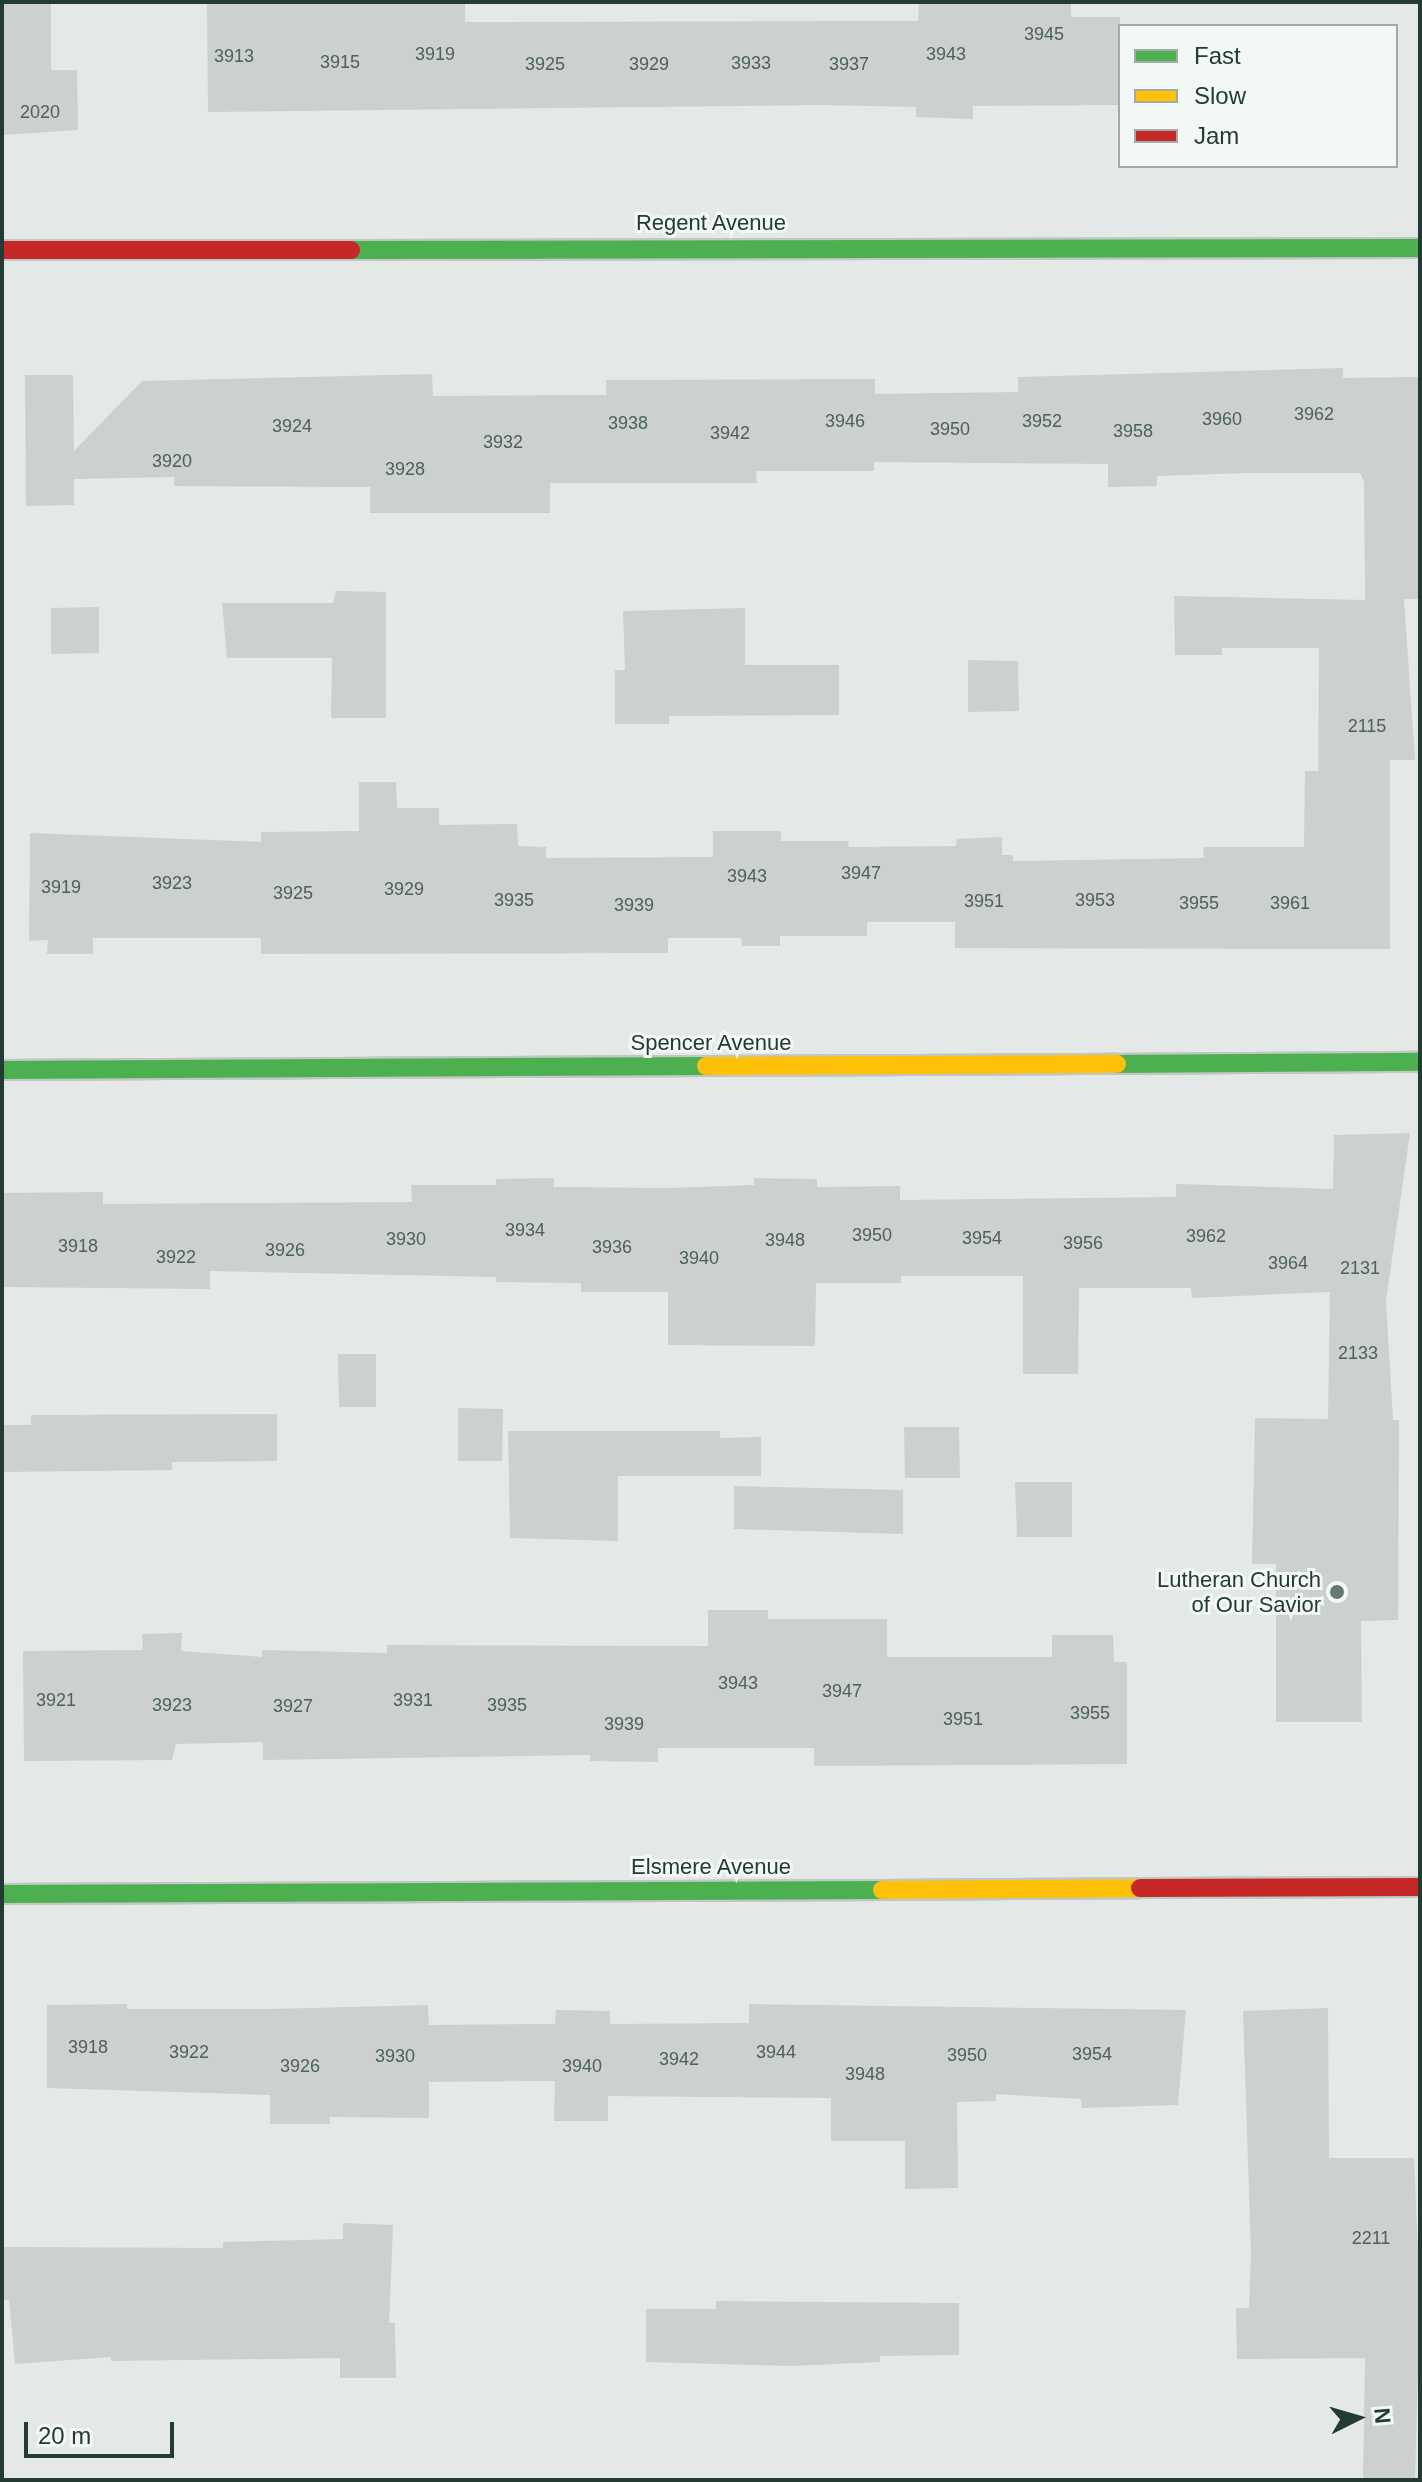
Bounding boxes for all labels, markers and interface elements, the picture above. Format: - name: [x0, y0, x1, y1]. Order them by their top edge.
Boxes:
- house number: 3945: [1024, 23, 1064, 45]
- legend: [1118, 24, 1398, 168]
- text: Fast: [1194, 42, 1241, 69]
- house number: 3919: [415, 43, 455, 65]
- house number: 3943: [926, 43, 966, 65]
- house number: 3913: [214, 45, 254, 67]
- house number: 3915: [320, 51, 360, 73]
- house number: 3933: [731, 52, 771, 74]
- house number: 3925: [525, 53, 565, 75]
- house number: 3929: [629, 53, 669, 75]
- house number: 3937: [829, 53, 869, 75]
- text: Slow: [1194, 82, 1246, 109]
- house number: 2020: [20, 101, 60, 123]
- text: Jam: [1194, 122, 1239, 149]
- street label: Regent Avenue: [635, 210, 787, 236]
- house number: 3962: [1294, 403, 1334, 425]
- house number: 3960: [1202, 408, 1242, 430]
- house number: 3946: [825, 410, 865, 432]
- house number: 3952: [1022, 410, 1062, 432]
- house number: 3938: [608, 412, 648, 434]
- house number: 3924: [272, 415, 312, 437]
- house number: 3950: [930, 418, 970, 440]
- house number: 3958: [1113, 420, 1153, 442]
- house number: 3942: [710, 422, 750, 444]
- house number: 3932: [483, 431, 523, 453]
- house number: 3920: [152, 450, 192, 472]
- house number: 3928: [385, 458, 425, 480]
- house number: 2115: [1348, 715, 1386, 737]
- house number: 3947: [841, 862, 881, 884]
- house number: 3943: [727, 865, 767, 887]
- house number: 3923: [152, 872, 192, 894]
- house number: 3919: [41, 876, 81, 898]
- house number: 3929: [384, 878, 424, 900]
- house number: 3925: [273, 882, 313, 904]
- house number: 3935: [494, 889, 534, 911]
- house number: 3953: [1075, 889, 1115, 911]
- house number: 3951: [964, 890, 1004, 912]
- house number: 3955: [1179, 892, 1219, 914]
- house number: 3961: [1270, 892, 1310, 914]
- house number: 3939: [614, 894, 654, 916]
- street label: Spencer Avenue: [630, 1030, 792, 1056]
- house number: 3934: [505, 1219, 545, 1241]
- house number: 3950: [852, 1224, 892, 1246]
- house number: 3962: [1186, 1225, 1226, 1247]
- house number: 3954: [962, 1227, 1002, 1249]
- house number: 3930: [386, 1228, 426, 1250]
- house number: 3948: [765, 1229, 805, 1251]
- house number: 3956: [1063, 1232, 1103, 1254]
- house number: 3918: [58, 1235, 98, 1257]
- house number: 3936: [592, 1236, 632, 1258]
- house number: 3926: [265, 1239, 305, 1261]
- house number: 3922: [156, 1246, 196, 1268]
- house number: 3940: [679, 1247, 719, 1269]
- house number: 3964: [1268, 1252, 1308, 1274]
- house number: 2131: [1340, 1257, 1380, 1279]
- house number: 2133: [1338, 1342, 1378, 1364]
- place label: Lutheran Church of Our Savior: [1157, 1566, 1321, 1618]
- marker: Lutheran Church of Our Savior: [1328, 1583, 1346, 1601]
- house number: 3943: [718, 1672, 758, 1694]
- house number: 3947: [822, 1680, 862, 1702]
- house number: 3921: [36, 1689, 76, 1711]
- house number: 3931: [393, 1689, 433, 1711]
- house number: 3923: [152, 1694, 192, 1716]
- house number: 3935: [487, 1694, 527, 1716]
- house number: 3927: [273, 1695, 313, 1717]
- house number: 3955: [1070, 1702, 1110, 1724]
- house number: 3951: [943, 1708, 983, 1730]
- house number: 3939: [604, 1713, 644, 1735]
- street label: Elsmere Avenue: [630, 1854, 792, 1880]
- house number: 3918: [68, 2036, 108, 2058]
- house number: 3922: [169, 2041, 209, 2063]
- house number: 3944: [756, 2041, 796, 2063]
- house number: 3954: [1072, 2043, 1112, 2065]
- house number: 3950: [947, 2044, 987, 2066]
- house number: 3930: [375, 2045, 415, 2067]
- house number: 3942: [659, 2048, 699, 2070]
- house number: 3926: [280, 2055, 320, 2077]
- house number: 3940: [562, 2055, 602, 2077]
- house number: 3948: [845, 2063, 885, 2085]
- house number: 2211: [1352, 2227, 1390, 2249]
- north arrow: [1318, 2378, 1398, 2458]
- scale bar: [28, 2406, 178, 2456]
- text: N: [1369, 2407, 1396, 2425]
- text: 20 m: [38, 2422, 91, 2449]

